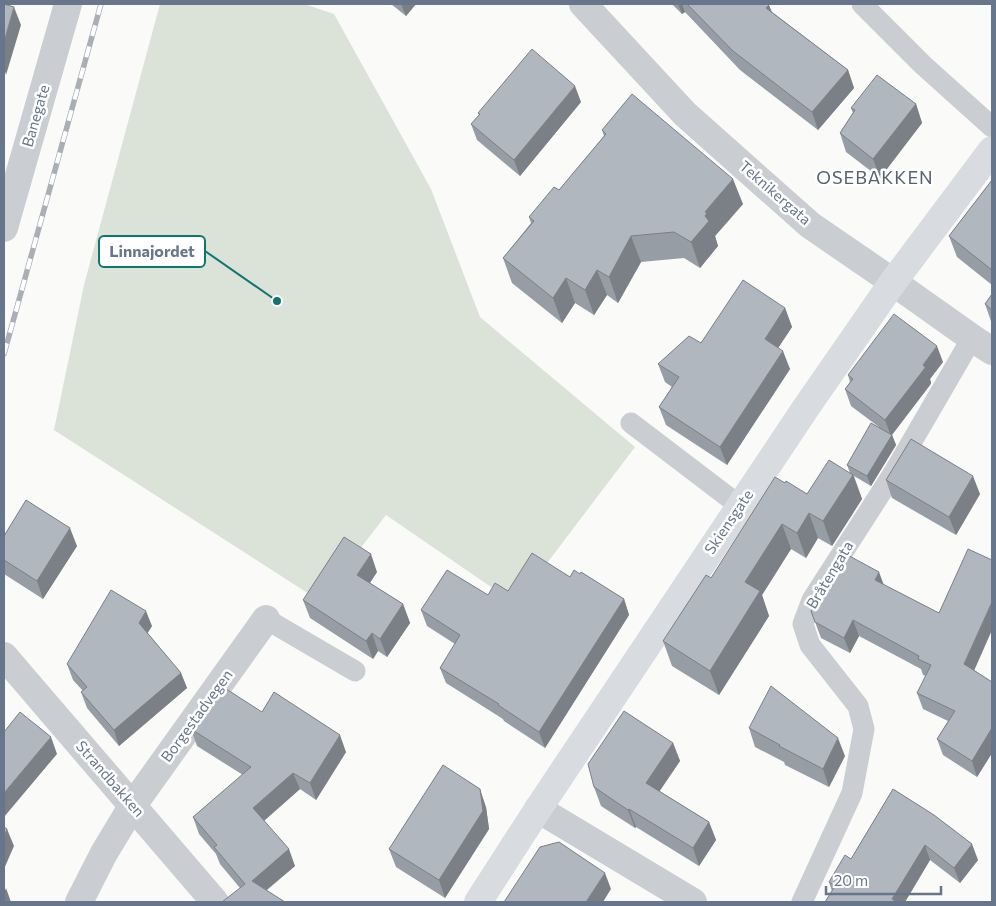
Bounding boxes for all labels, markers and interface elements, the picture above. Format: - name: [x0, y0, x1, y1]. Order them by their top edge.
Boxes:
- street label: Banegate: [18, 82, 53, 149]
- street label: Teknikergata: [736, 156, 815, 228]
- district label: OSEBAKKEN: [816, 166, 934, 188]
- callout: Linnajordet: [99, 236, 205, 267]
- text: Linnajordet: [109, 241, 195, 260]
- street label: Skiensgate: [700, 486, 756, 557]
- street label: Bråtengata: [802, 537, 856, 612]
- street label: Borgestadvegen: [157, 666, 236, 765]
- street label: Strandbakken: [73, 737, 149, 820]
- scale bar: [826, 864, 941, 896]
- text: 20 m: [834, 871, 868, 889]

